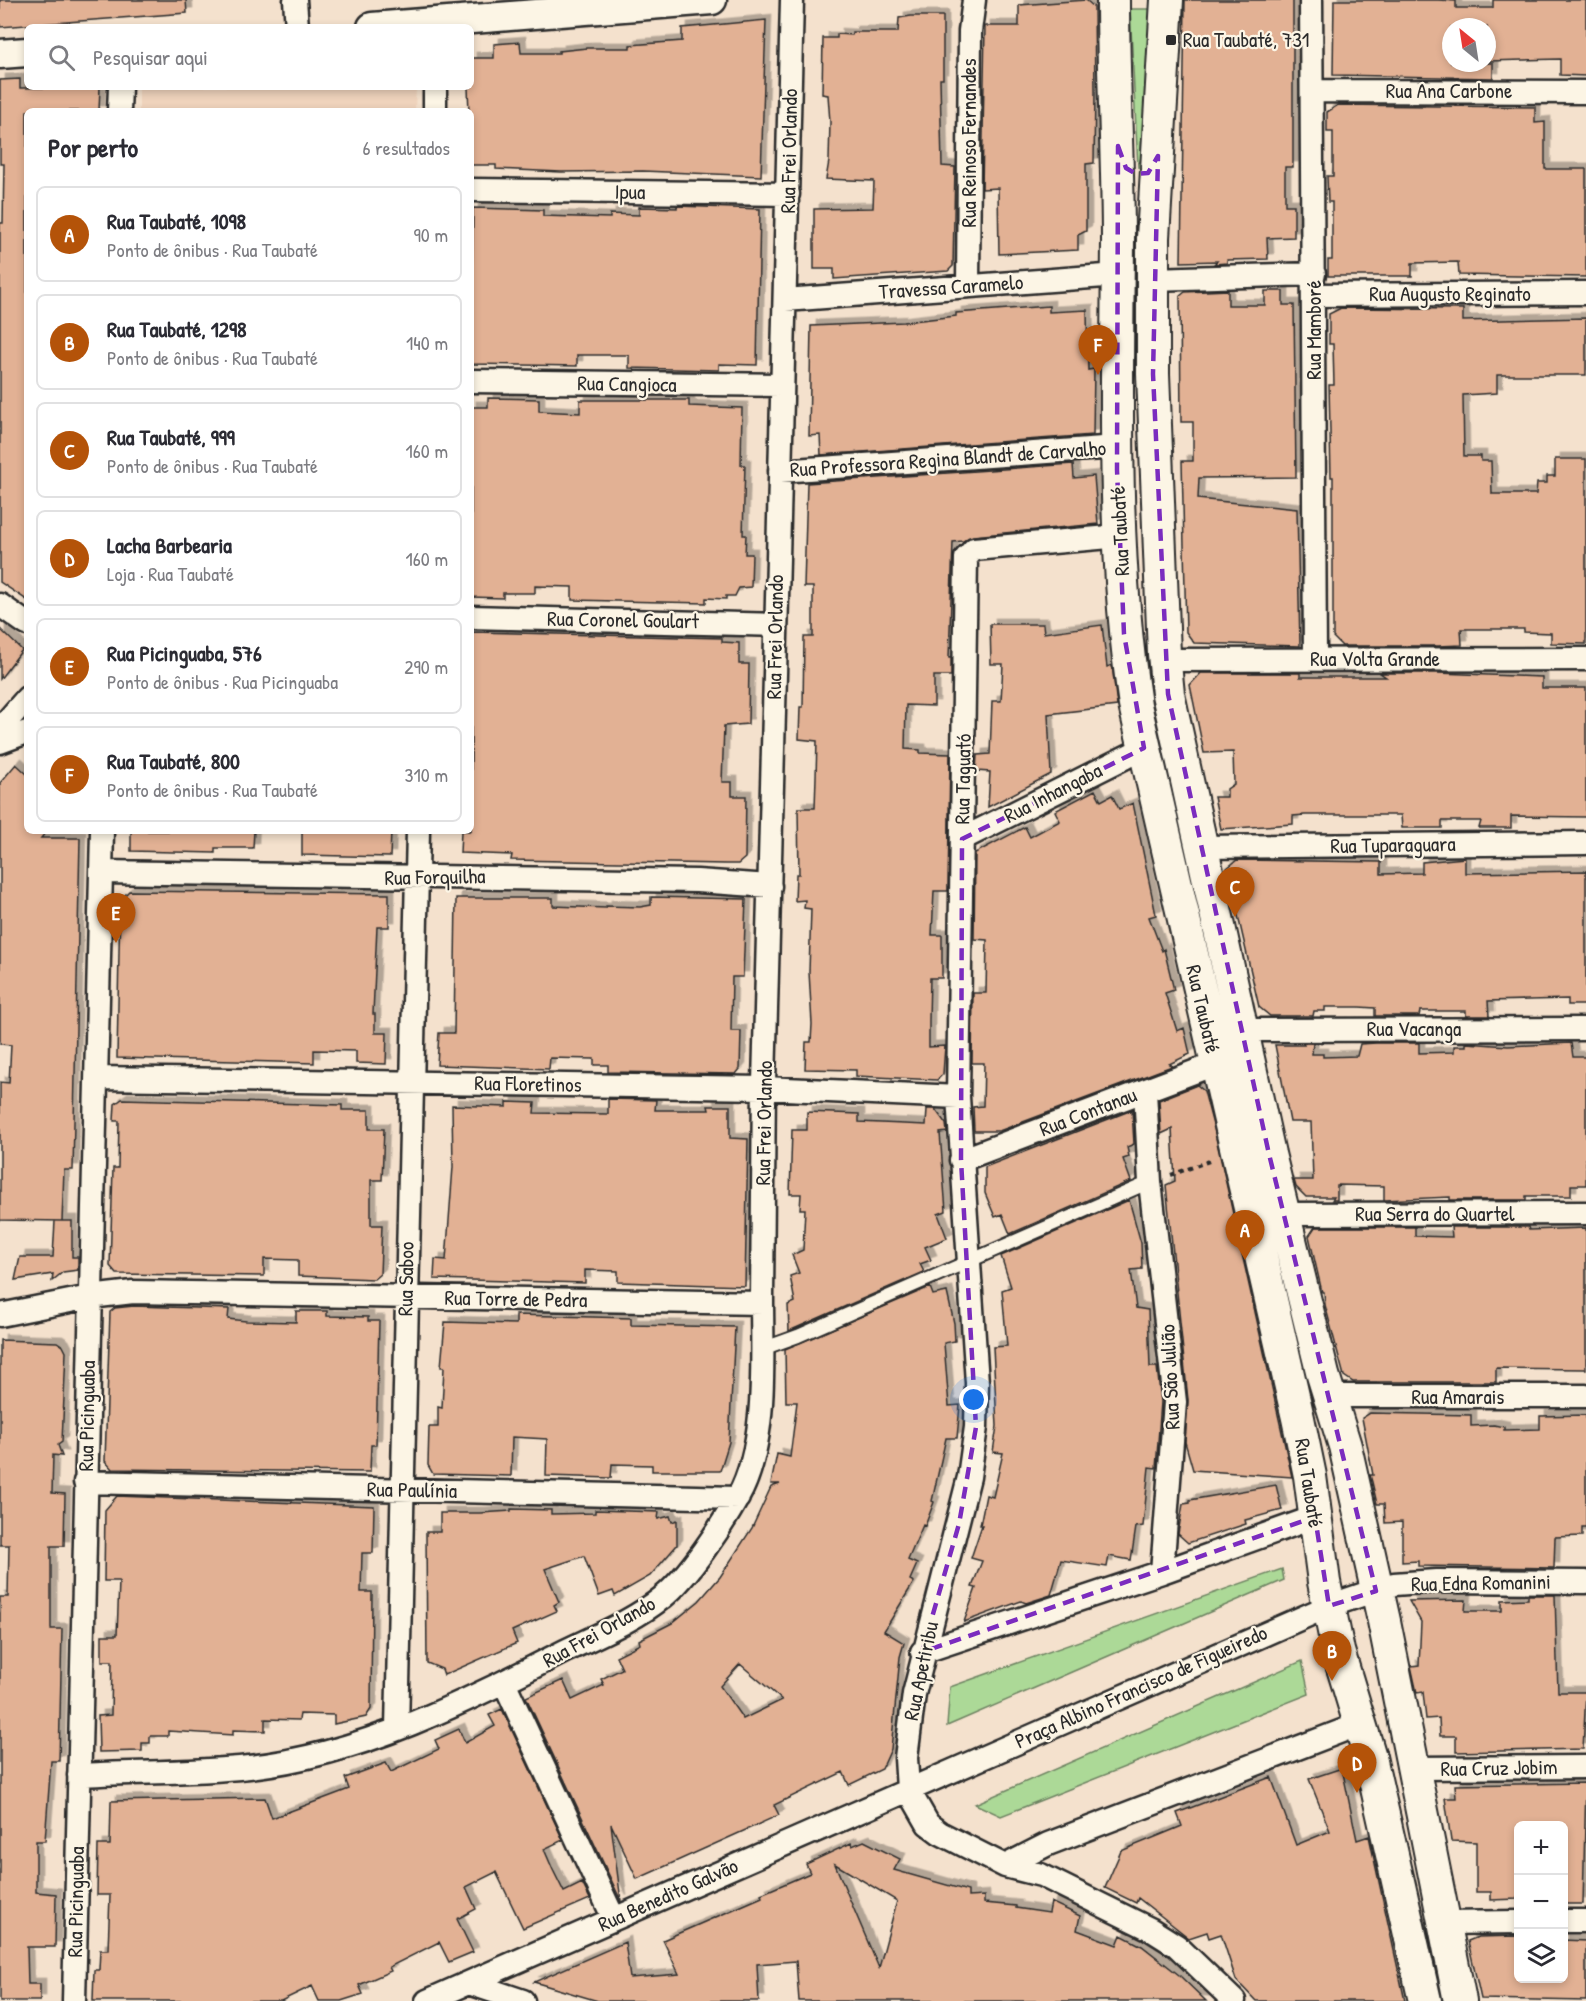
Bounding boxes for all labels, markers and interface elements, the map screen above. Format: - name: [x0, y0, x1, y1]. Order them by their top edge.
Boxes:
- north arrow: [1442, 18, 1496, 72]
- search box: [24, 24, 474, 90]
- place label: Rua Taubaté, 731: [1183, 25, 1309, 54]
- marker: Rua Taubaté, 731: [1164, 33, 1178, 47]
- icon: search: [45, 41, 78, 74]
- text: Pesquisar aqui: [93, 42, 208, 72]
- street label: Rua Reinoso Fernandes: [954, 58, 983, 228]
- street label: Rua Ana Carbone: [1386, 76, 1512, 105]
- street label: Rua Frei Orlando: [773, 88, 804, 214]
- text: Por perto: [48, 130, 138, 165]
- text: 6 resultados: [362, 134, 450, 161]
- street label: Ipua: [614, 177, 646, 206]
- text: Rua Taubaté, 1098: [107, 206, 246, 236]
- text: A: [65, 221, 74, 248]
- text: 90 m: [414, 221, 448, 248]
- text: Ponto de ônibus · Rua Taubaté: [107, 236, 318, 263]
- street label: Travessa Caramelo: [878, 267, 1024, 306]
- street label: Rua Augusto Reginato: [1369, 279, 1531, 308]
- street label: Rua Mamboré: [1299, 280, 1328, 380]
- text: Rua Taubaté, 1298: [107, 314, 247, 344]
- pin: F: [1078, 326, 1118, 375]
- text: B: [64, 329, 75, 356]
- text: 140 m: [406, 329, 448, 356]
- text: Ponto de ônibus · Rua Taubaté: [107, 344, 318, 371]
- street label: Rua Cangioca: [577, 368, 677, 399]
- text: Rua Taubaté, 999: [107, 422, 235, 452]
- street label: Rua Professora Regina Blandt de Carvalho: [789, 433, 1107, 484]
- text: C: [64, 437, 75, 464]
- text: 160 m: [406, 437, 448, 464]
- text: Ponto de ônibus · Rua Taubaté: [107, 452, 318, 479]
- street label: Rua Taubaté: [1103, 485, 1136, 577]
- text: Lacha Barbearia: [107, 530, 232, 560]
- text: D: [65, 545, 74, 572]
- text: 160 m: [406, 545, 448, 572]
- text: Loja · Rua Taubaté: [107, 560, 234, 587]
- street label: Rua Frei Orlando: [759, 574, 790, 700]
- street label: Rua Coronel Goulart: [547, 604, 700, 635]
- text: Rua Picinguaba, 576: [107, 638, 262, 668]
- street label: Rua Volta Grande: [1310, 644, 1440, 673]
- text: E: [65, 653, 74, 680]
- text: 290 m: [404, 653, 448, 680]
- text: Ponto de ônibus · Rua Picinguaba: [107, 668, 338, 695]
- street label: Rua Taguató: [947, 733, 978, 825]
- text: Rua Taubaté, 800: [107, 746, 240, 776]
- street label: Rua Inhangaba: [999, 755, 1107, 830]
- text: F: [66, 761, 73, 788]
- text: 310 m: [405, 761, 448, 788]
- text: Ponto de ônibus · Rua Taubaté: [107, 776, 318, 803]
- street label: Rua Tuparaguara: [1330, 829, 1456, 860]
- street label: Rua Forquilha: [384, 861, 486, 892]
- pin: C: [1216, 868, 1254, 917]
- pin: E: [96, 894, 136, 943]
- street label: Rua Taubaté: [1179, 962, 1228, 1056]
- street label: Rua Vacanga: [1367, 1014, 1461, 1043]
- street label: Rua Frei Orlando: [748, 1060, 779, 1186]
- street label: Rua Floretinos: [474, 1068, 582, 1099]
- street label: Rua Contanau: [1035, 1079, 1141, 1143]
- street label: Rua Serra do Quartel: [1355, 1199, 1515, 1228]
- pin: A: [1226, 1210, 1264, 1260]
- street label: Rua Saboo: [390, 1242, 421, 1316]
- street label: Rua Torre de Pedra: [444, 1283, 588, 1314]
- street label: Rua São Julião: [1152, 1324, 1187, 1430]
- street label: Rua Picinguaba: [71, 1360, 102, 1472]
- street label: Rua Amarais: [1412, 1382, 1504, 1411]
- your location: [959, 1385, 988, 1414]
- street label: Rua Taubaté: [1288, 1436, 1331, 1530]
- street label: Rua Paulínia: [367, 1474, 457, 1505]
- street label: Rua Edna Romanini: [1411, 1567, 1551, 1598]
- street label: Rua Frei Orlando: [537, 1589, 660, 1674]
- street label: Rua Apetiribu: [896, 1618, 945, 1723]
- street label: Praça Albino Francisco de Figueiredo: [1010, 1618, 1272, 1755]
- pin: B: [1312, 1632, 1352, 1681]
- pin: D: [1338, 1744, 1376, 1793]
- street label: Rua Cruz Jobim: [1440, 1752, 1558, 1783]
- map controls: [1514, 1821, 1568, 1983]
- button: +: [1514, 1821, 1568, 1875]
- street label: Rua Picinguaba: [60, 1846, 91, 1958]
- street label: Rua Benedito Galvão: [593, 1851, 742, 1938]
- button: −: [1514, 1875, 1568, 1929]
- button: layers: [1514, 1929, 1568, 1983]

